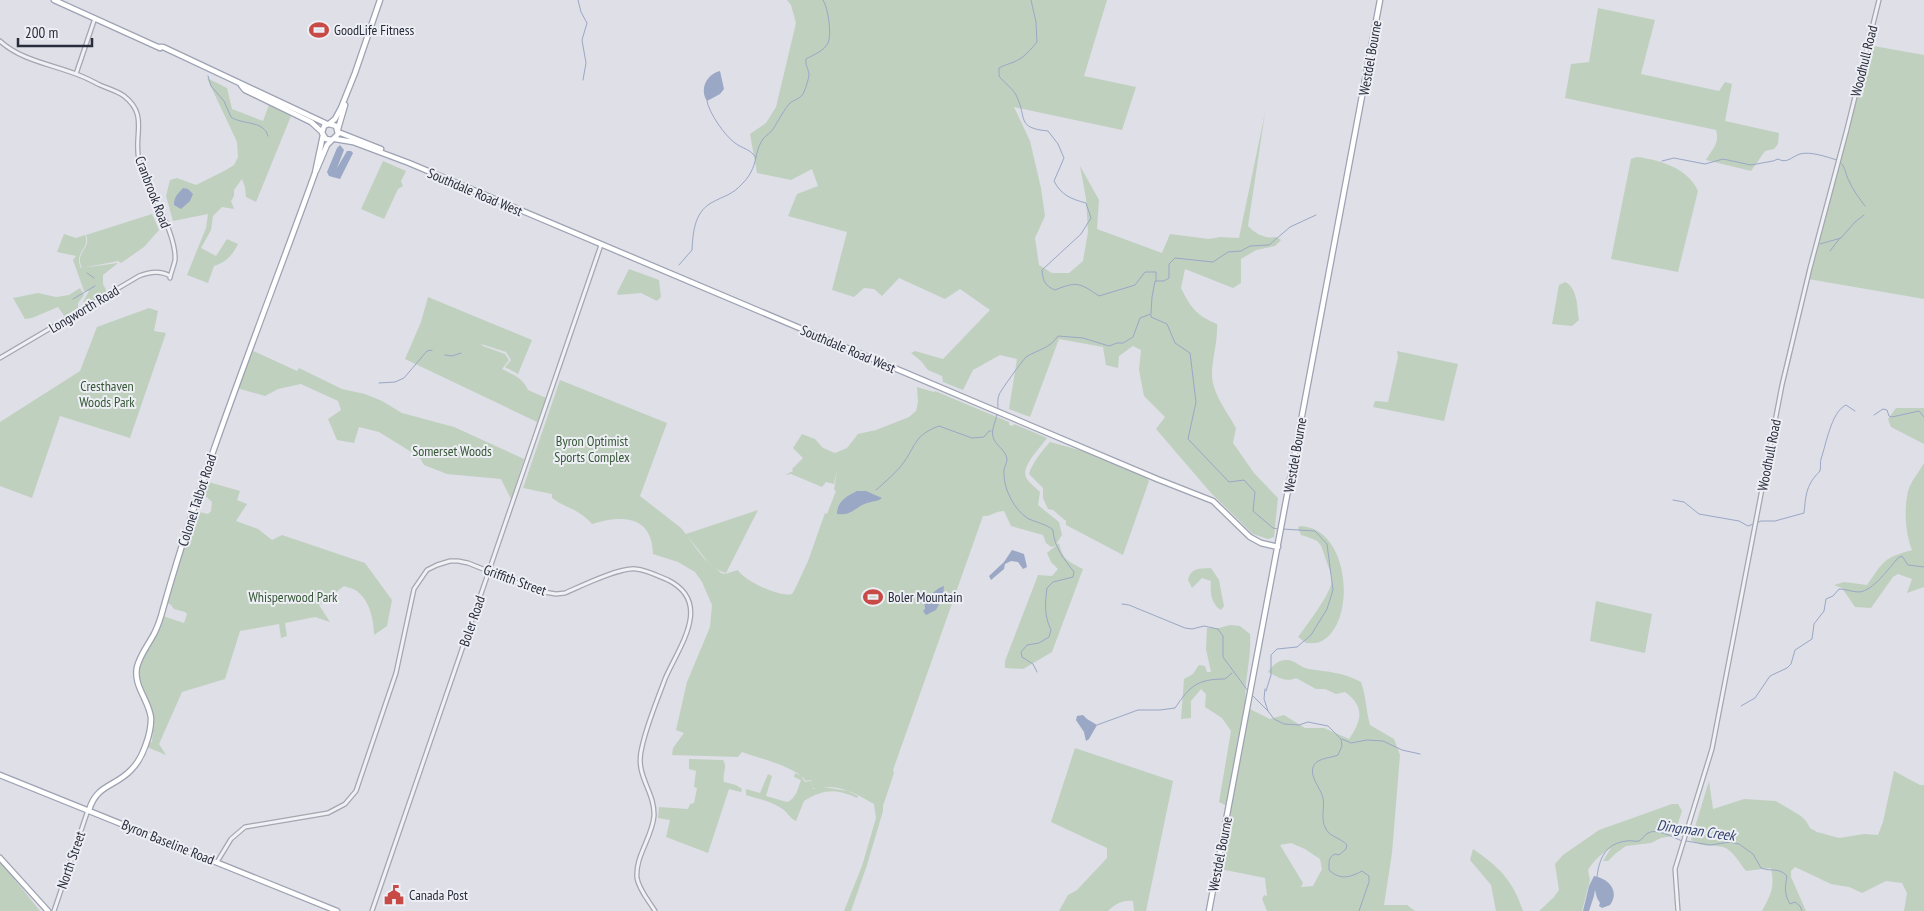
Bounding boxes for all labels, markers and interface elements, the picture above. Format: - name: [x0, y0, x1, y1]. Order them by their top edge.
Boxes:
- scale bar: [18, 15, 91, 47]
- sports icon: GoodLife Fitness: [308, 19, 330, 41]
- street label: Westdel Bourne: [1355, 19, 1385, 97]
- place label: GoodLife Fitness: [334, 21, 414, 39]
- text: 200 m: [25, 23, 58, 42]
- street label: Woodhull Road: [1846, 24, 1882, 98]
- street label: Cranbrook Road: [131, 153, 175, 231]
- street label: Southdale Road West: [425, 164, 525, 220]
- street label: Longworth Road: [46, 281, 122, 337]
- street label: Southdale Road West: [798, 321, 898, 377]
- park label: Cresthaven Woods Park: [79, 377, 135, 411]
- street label: Westdel Bourne: [1280, 416, 1310, 494]
- street label: Woodhull Road: [1753, 418, 1785, 492]
- park label: Byron Optimist Sports Complex: [554, 432, 630, 466]
- park label: Somerset Woods: [412, 442, 492, 460]
- street label: Colonel Talbot Road: [174, 452, 220, 548]
- street label: Griffith Street: [481, 560, 549, 600]
- sports icon: Boler Mountain: [862, 586, 884, 608]
- park label: Whisperwood Park: [248, 588, 338, 606]
- place label: Boler Mountain: [888, 588, 962, 606]
- street label: Boler Road: [455, 593, 489, 649]
- street label: Byron Baseline Road: [119, 815, 217, 869]
- street label: Westdel Bourne: [1204, 815, 1236, 893]
- water label: Dingman Creek: [1656, 815, 1738, 845]
- street label: North Street: [53, 829, 89, 891]
- public building icon: Canada Post: [383, 884, 405, 906]
- place label: Canada Post: [409, 886, 468, 904]

